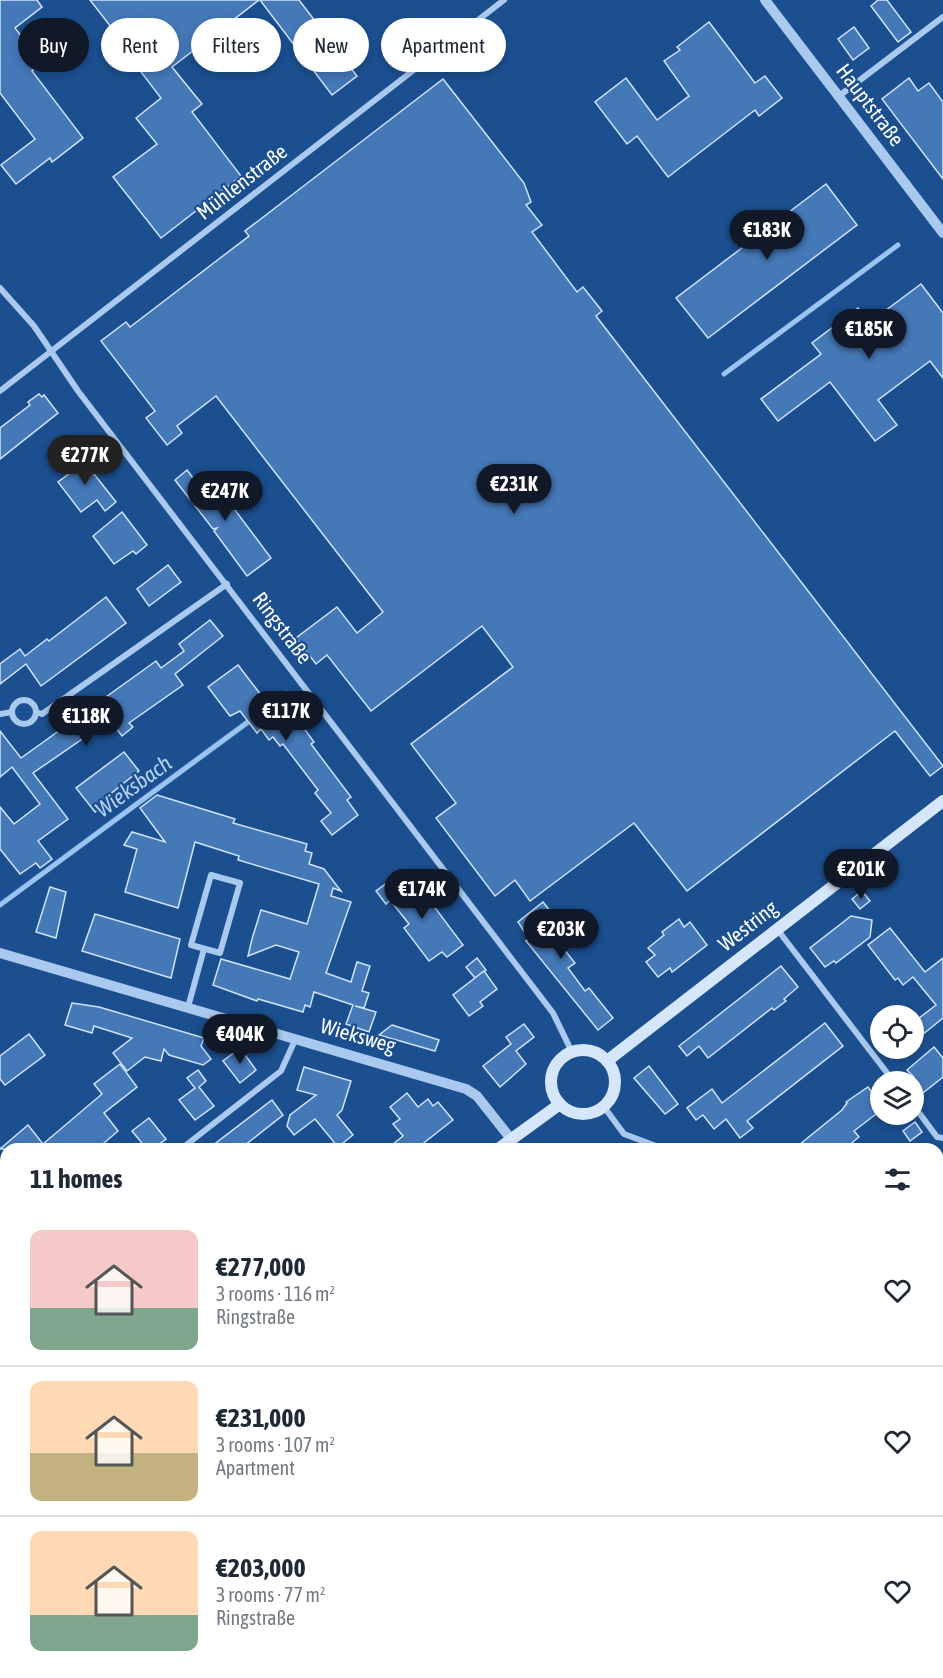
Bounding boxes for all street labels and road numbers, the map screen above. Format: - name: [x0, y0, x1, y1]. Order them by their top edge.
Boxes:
- street label: Hauptstraße: [832, 59, 909, 150]
- street label: Mühlenstraße: [191, 139, 291, 224]
- street label: Ringstraße: [248, 587, 317, 668]
- street label: Westring: [713, 895, 782, 956]
- street label: Wieksweg: [318, 1013, 399, 1057]

